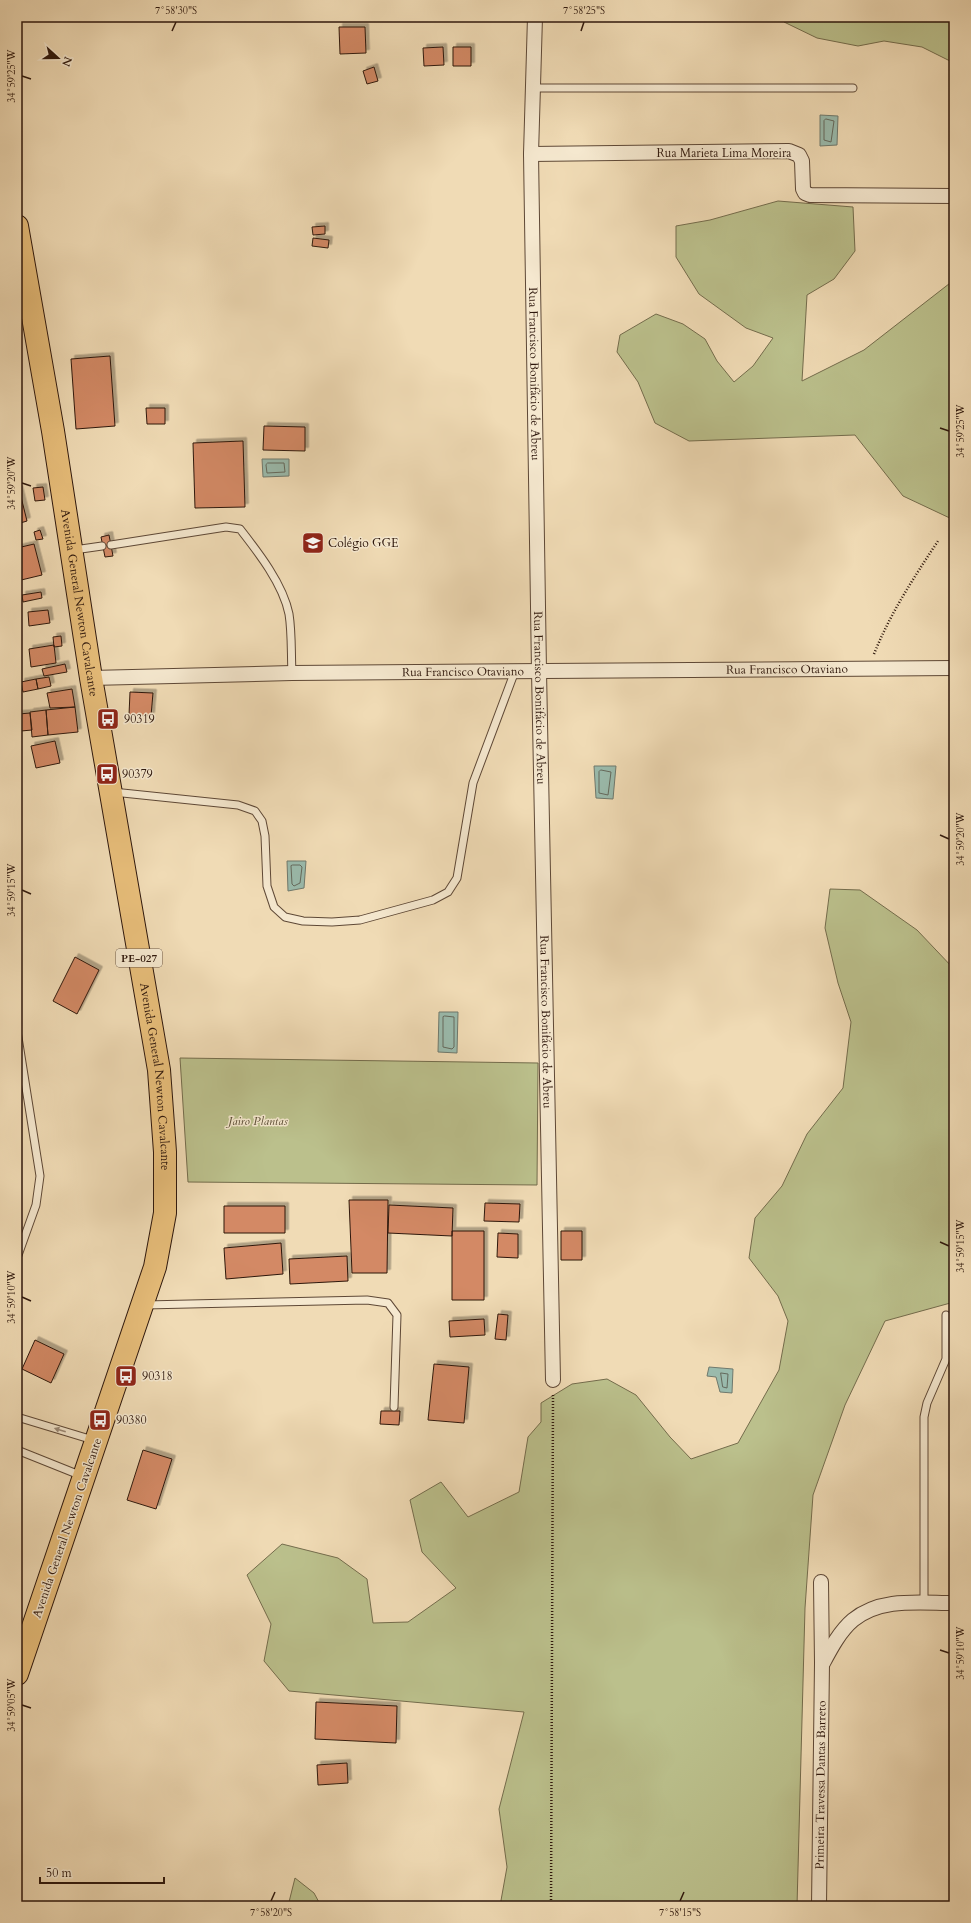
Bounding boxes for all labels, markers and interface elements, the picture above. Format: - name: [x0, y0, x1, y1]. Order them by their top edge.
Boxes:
- text: 7°58'30"S: [155, 4, 197, 18]
- text: 7°58'25"S: [563, 4, 605, 18]
- north arrow: [38, 38, 78, 78]
- text: 34°59'25"W: [5, 48, 19, 103]
- text: N: [58, 54, 76, 69]
- street label: Rua Marieta Lima Moreira: [657, 145, 792, 161]
- street label: Rua Francisco Bonifácio de Abreu: [525, 287, 544, 461]
- text: 34°59'25"W: [954, 403, 968, 458]
- text: 34°59'20"W: [5, 455, 19, 510]
- street label: Avenida General Newton Cavalcante: [57, 508, 102, 698]
- school or university icon: Colégio GGE: [300, 530, 326, 556]
- place label: Colégio GGE: [328, 535, 398, 551]
- street label: Rua Francisco Bonifácio de Abreu: [530, 611, 549, 785]
- street label: Rua Francisco Otaviano: [726, 661, 848, 678]
- street label: Rua Francisco Otaviano: [402, 663, 524, 680]
- bus stop icon: 90319: [95, 706, 121, 732]
- place label: 90319: [124, 711, 155, 727]
- bus stop icon: 90379: [94, 761, 120, 787]
- place label: 90379: [122, 766, 153, 782]
- text: 34°59'20"W: [954, 811, 968, 866]
- text: 34°59'15"W: [5, 862, 19, 917]
- street label: Rua Francisco Bonifácio de Abreu: [536, 935, 556, 1109]
- road number: PE-027: [116, 949, 162, 967]
- street label: Avenida General Newton Cavalcante: [136, 981, 173, 1171]
- park label: Jairo Plantas: [225, 1113, 288, 1129]
- text: 34°59'15"W: [954, 1218, 968, 1273]
- text: 34°59'10"W: [5, 1269, 19, 1324]
- bus stop icon: 90318: [113, 1363, 139, 1389]
- place label: 90318: [142, 1368, 173, 1384]
- bus stop icon: 90380: [87, 1407, 113, 1433]
- place label: 90380: [116, 1412, 147, 1428]
- one-way arrow: [54, 1427, 66, 1433]
- street label: Avenida General Newton Cavalcante: [29, 1436, 105, 1620]
- text: 34°59'10"W: [954, 1625, 968, 1680]
- text: 34°59'05"W: [5, 1677, 19, 1732]
- street label: Primeira Travessa Dantas Barreto: [811, 1700, 830, 1870]
- scale bar: [40, 1859, 164, 1885]
- text: 50 m: [46, 1865, 73, 1881]
- text: 7°58'20"S: [250, 1906, 292, 1920]
- text: 7°58'15"S: [659, 1906, 701, 1920]

